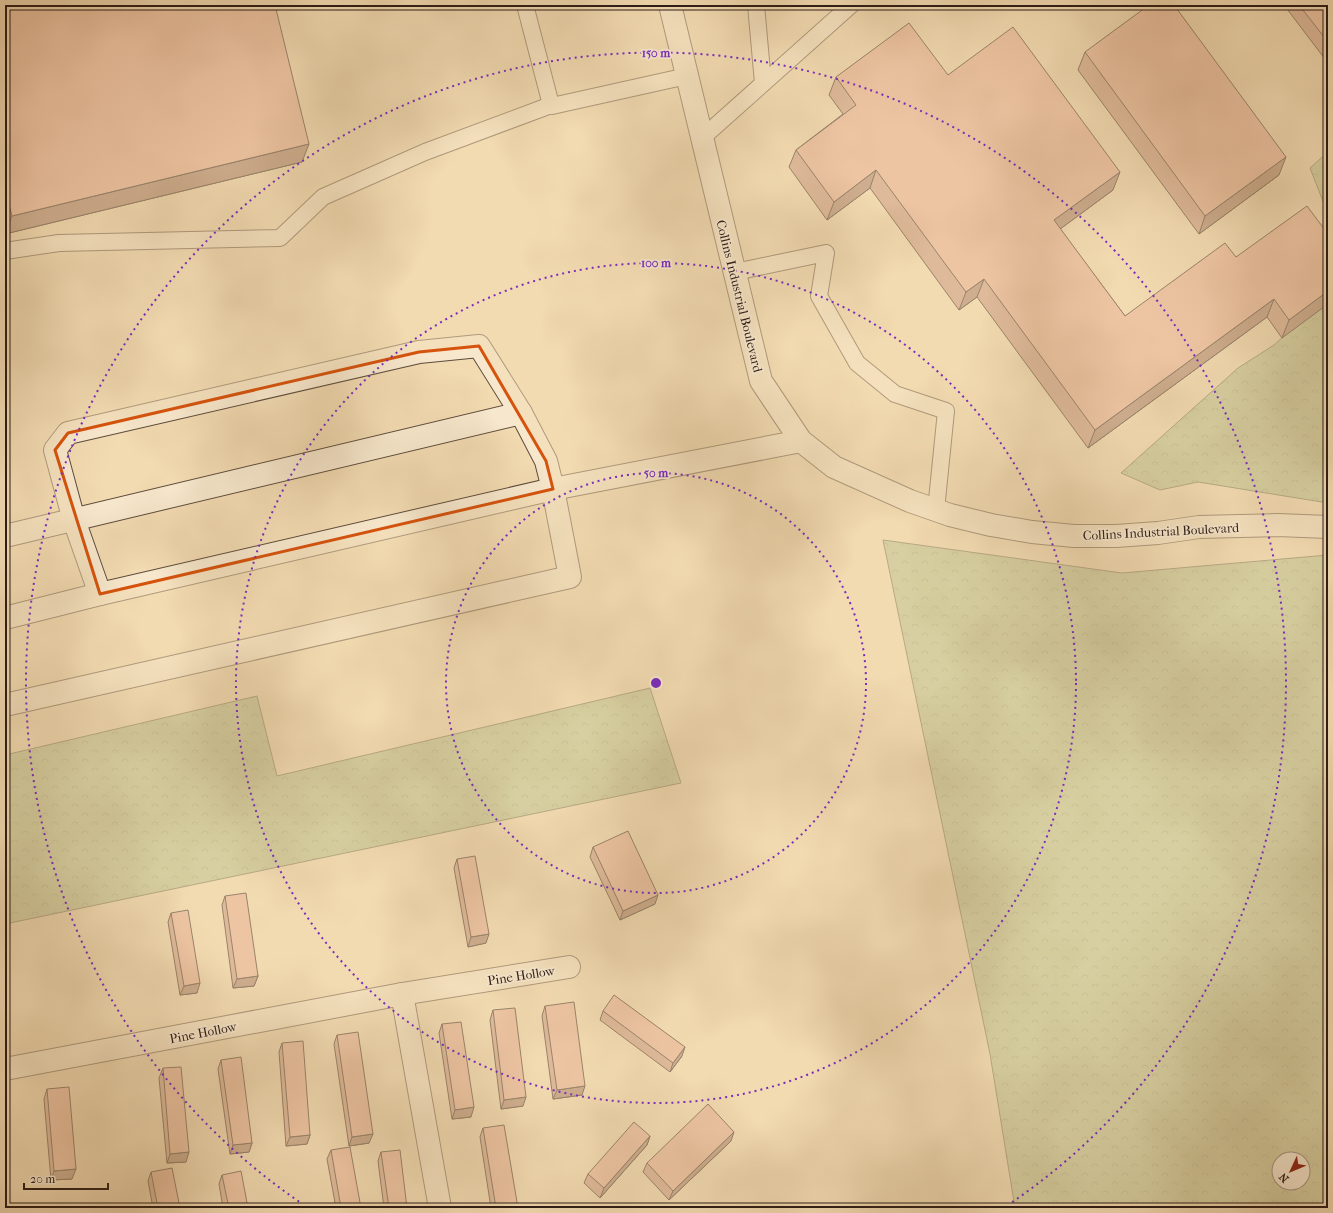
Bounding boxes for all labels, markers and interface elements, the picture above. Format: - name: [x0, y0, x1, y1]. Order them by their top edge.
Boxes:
- text: 150 m: [642, 46, 671, 60]
- street label: Collins Industrial Boulevard: [713, 218, 766, 375]
- text: 100 m: [641, 256, 672, 270]
- text: 50 m: [644, 466, 669, 480]
- street label: Collins Industrial Boulevard: [1082, 520, 1240, 543]
- centre of rings: [649, 676, 663, 690]
- street label: Pine Hollow: [486, 963, 556, 988]
- street label: Pine Hollow: [168, 1019, 238, 1046]
- north arrow: [1271, 1151, 1311, 1191]
- scale bar: [24, 1165, 108, 1191]
- text: N: [1276, 1170, 1292, 1185]
- text: 20 m: [30, 1172, 55, 1186]

